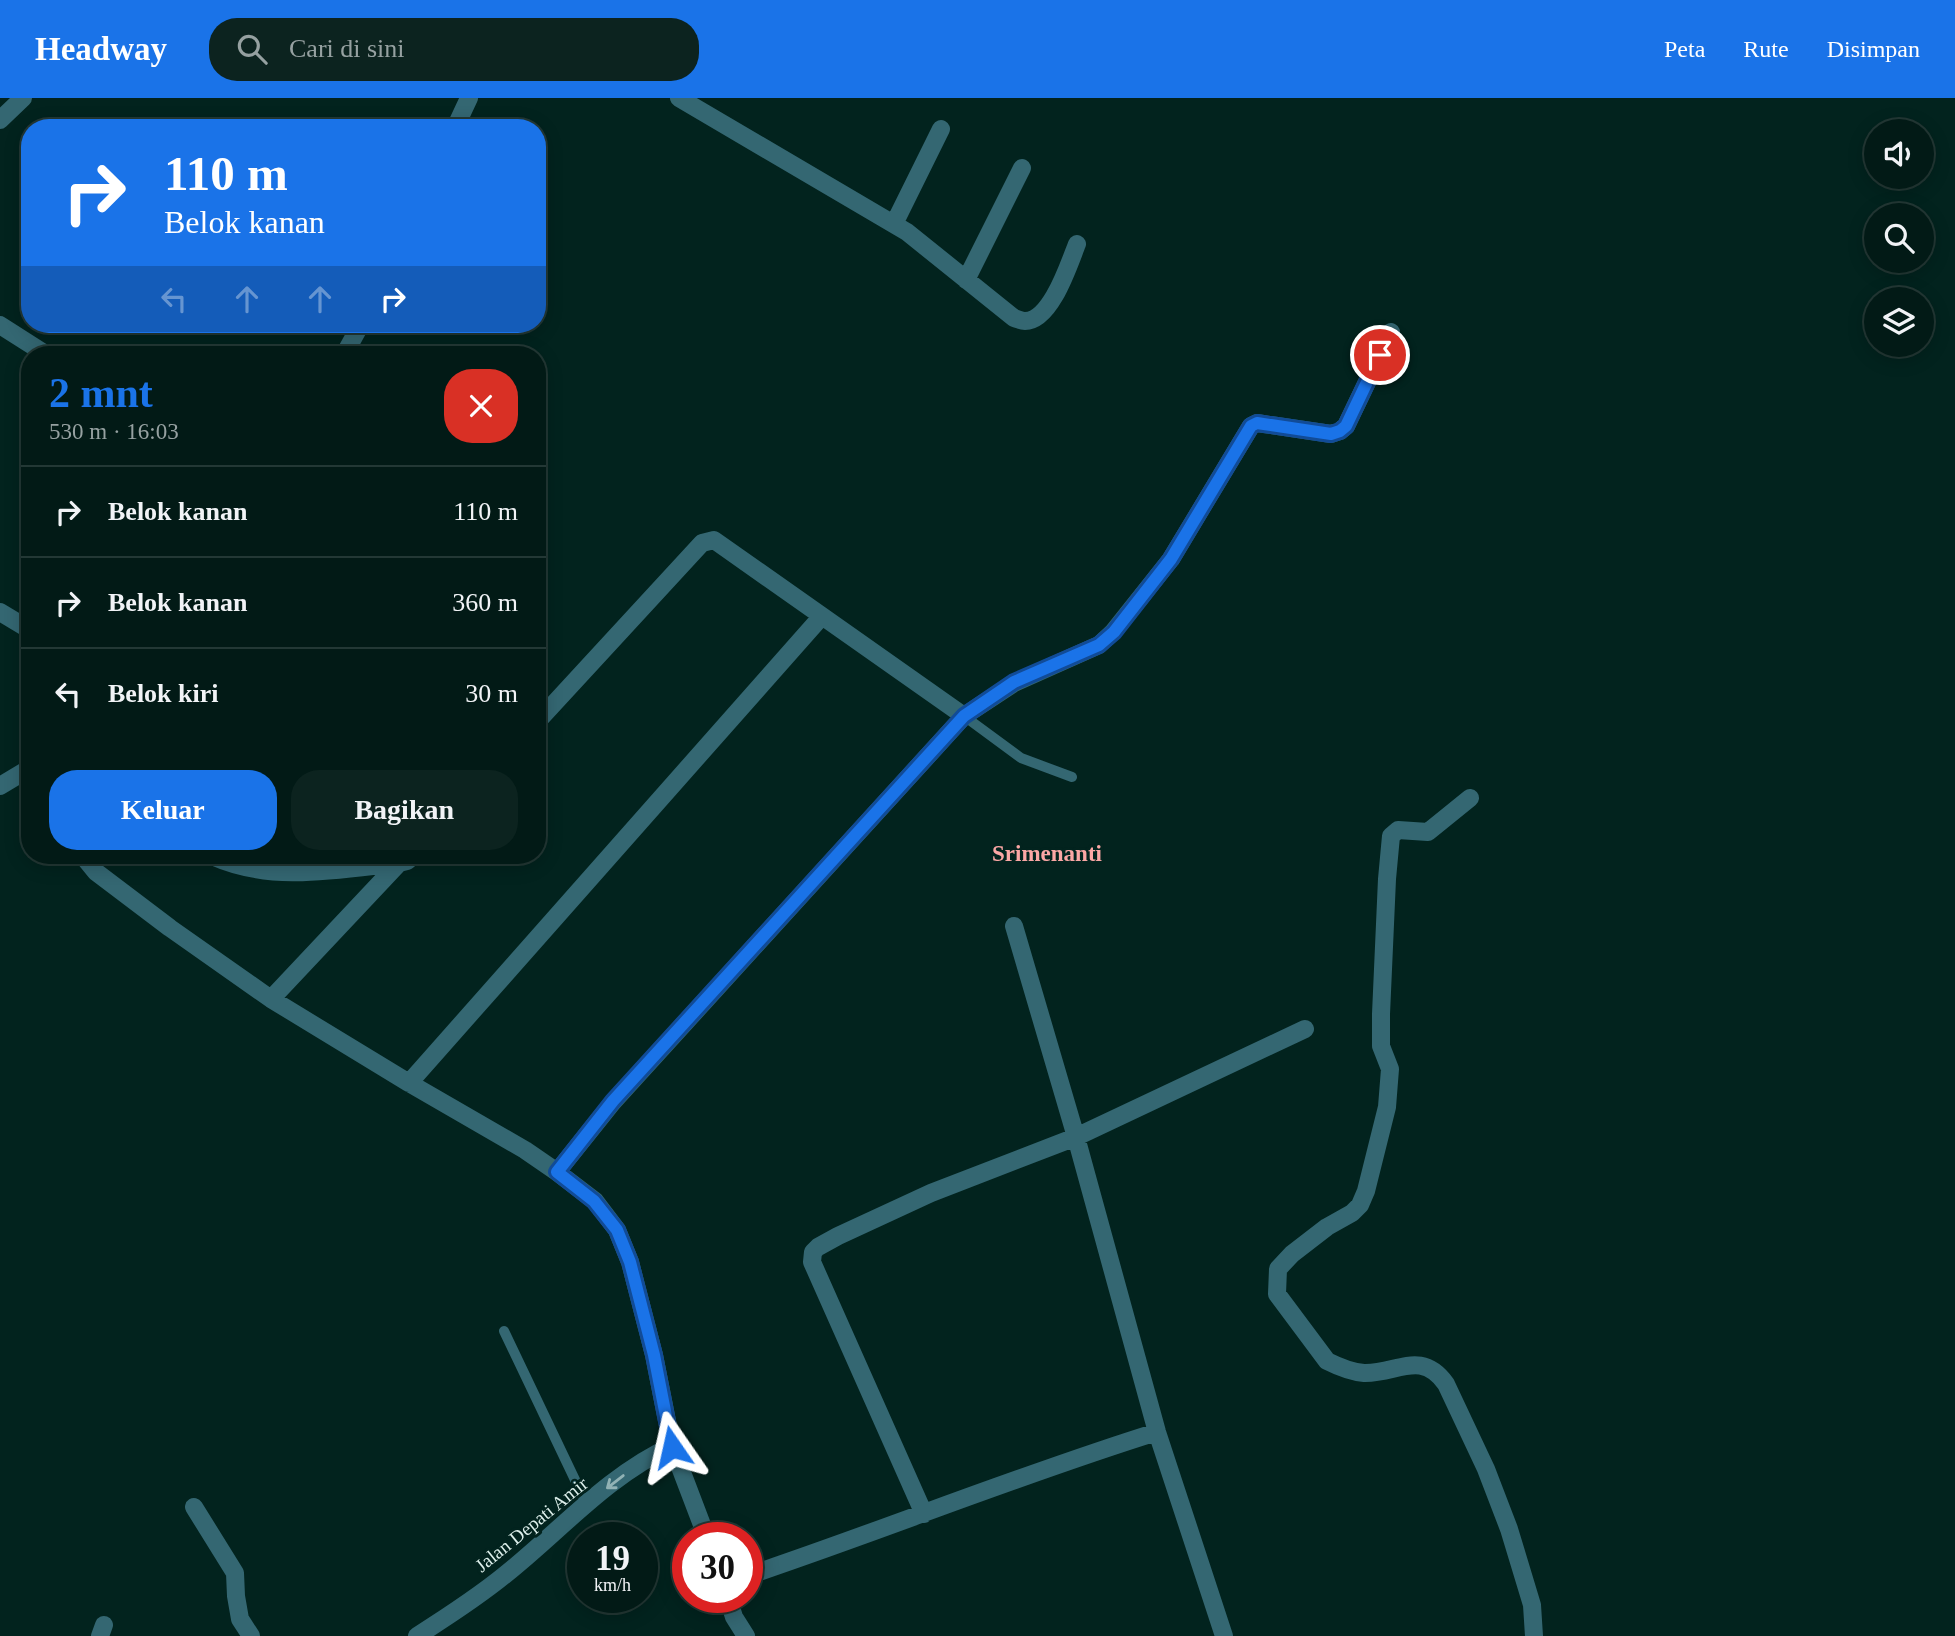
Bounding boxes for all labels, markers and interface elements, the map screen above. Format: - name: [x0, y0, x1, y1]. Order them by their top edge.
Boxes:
- search box: [209, 18, 699, 81]
- icon: search: [233, 30, 271, 68]
- text: Headway: [35, 31, 167, 67]
- text: Cari di sini: [289, 34, 405, 63]
- text: Peta: [1664, 36, 1705, 62]
- text: Rute: [1743, 36, 1789, 62]
- text: Disimpan: [1827, 36, 1920, 62]
- map controls: [1864, 119, 1934, 357]
- button: sound: [1864, 119, 1934, 189]
- text: 110 m: [164, 146, 288, 201]
- icon: right: [49, 147, 140, 238]
- button: search: [1864, 203, 1934, 273]
- text: Belok kanan: [164, 204, 325, 240]
- icon: left: [155, 280, 193, 318]
- icon: ahead: [228, 280, 266, 318]
- icon: ahead: [301, 280, 339, 318]
- icon: right: [374, 280, 412, 318]
- button: layers: [1864, 287, 1934, 357]
- pin: [1350, 325, 1410, 385]
- icon: arrive: [1361, 336, 1399, 374]
- button: close: [444, 369, 518, 443]
- text: 2 mnt: [49, 370, 153, 416]
- text: 530 m · 16:03: [49, 419, 179, 444]
- icon: right: [49, 493, 87, 531]
- text: Belok kanan: [108, 497, 247, 526]
- text: 110 m: [453, 497, 518, 526]
- icon: right: [49, 584, 87, 622]
- text: Belok kanan: [108, 588, 247, 617]
- text: 360 m: [452, 588, 518, 617]
- icon: left: [49, 675, 87, 713]
- text: Belok kiri: [108, 679, 219, 708]
- text: 30 m: [465, 679, 518, 708]
- button: Keluar: [49, 770, 277, 850]
- button: Bagikan: [291, 770, 518, 850]
- district label: Srimenanti: [992, 841, 1103, 866]
- position arrow: [635, 1410, 709, 1484]
- street label: Jalan Depati Amir: [471, 1472, 592, 1576]
- one-way arrow: [606, 1475, 624, 1490]
- speed limit sign: 30: [672, 1522, 763, 1613]
- text: 19: [595, 1539, 630, 1578]
- text: km/h: [594, 1575, 631, 1595]

